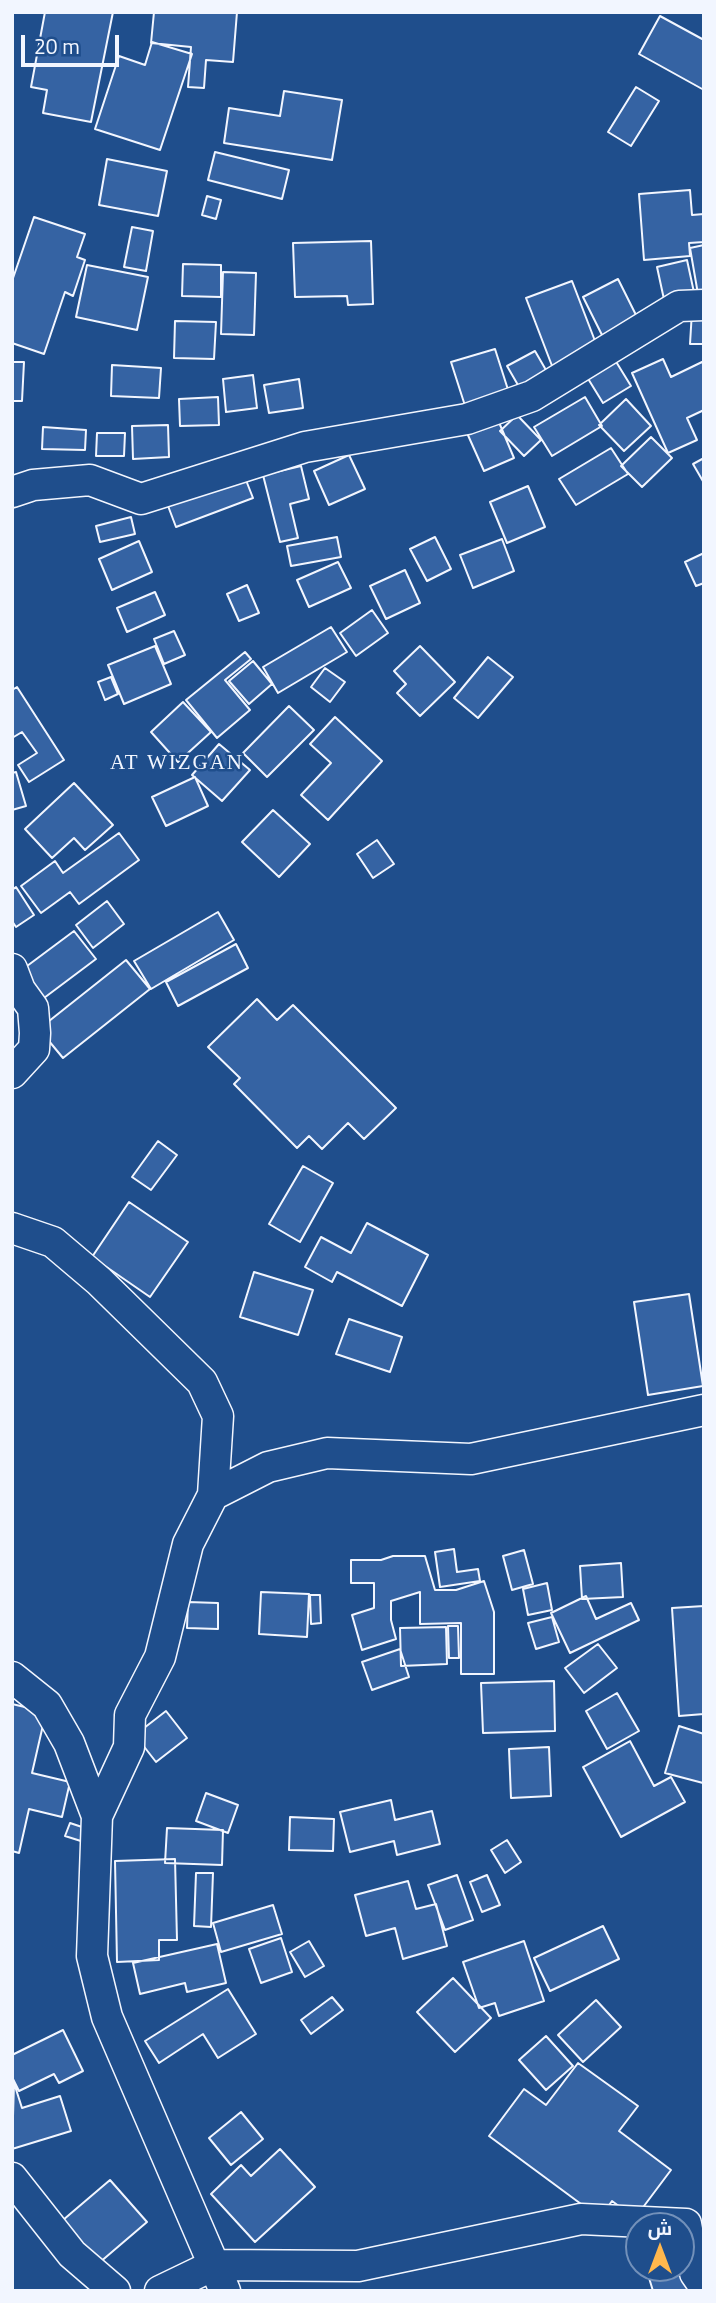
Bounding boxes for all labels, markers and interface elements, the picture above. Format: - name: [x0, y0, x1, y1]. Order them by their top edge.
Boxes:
- scale bar: [24, 21, 122, 65]
- text: 20 m: [34, 27, 80, 66]
- district label: AT WIZGAN: [118, 750, 236, 776]
- text: ش: [648, 2210, 672, 2246]
- north arrow: [625, 2212, 695, 2282]

